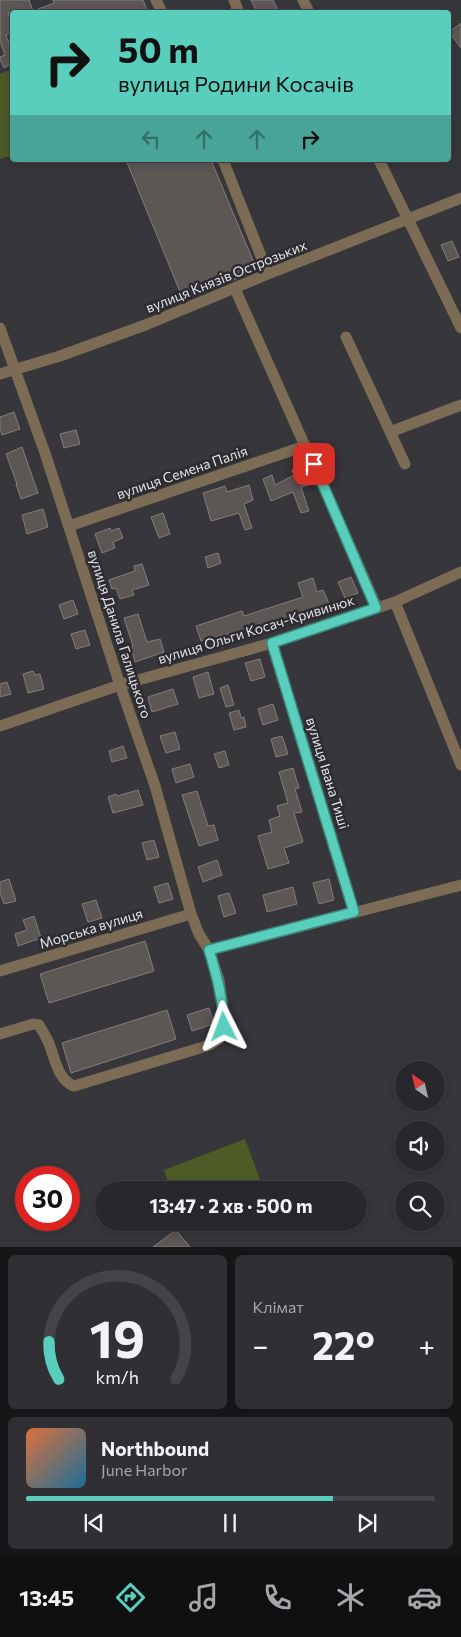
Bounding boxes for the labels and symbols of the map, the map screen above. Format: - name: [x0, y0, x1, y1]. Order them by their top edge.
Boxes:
- street label: вулиця Князів Острозьких: [143, 236, 309, 316]
- street label: вулиця Семена Палія: [114, 442, 250, 502]
- pin: [293, 443, 335, 485]
- street label: вулиця Данила Галицького: [85, 548, 155, 720]
- street label: вулиця Ольги Косач-Кривинюк: [156, 591, 357, 667]
- street label: вулиця Івана Тиші: [303, 715, 353, 831]
- street label: Морська вулиця: [37, 904, 145, 952]
- position arrow: [197, 1000, 249, 1052]
- north arrow: [395, 1061, 445, 1111]
- speed limit sign: 30: [15, 1166, 80, 1231]

